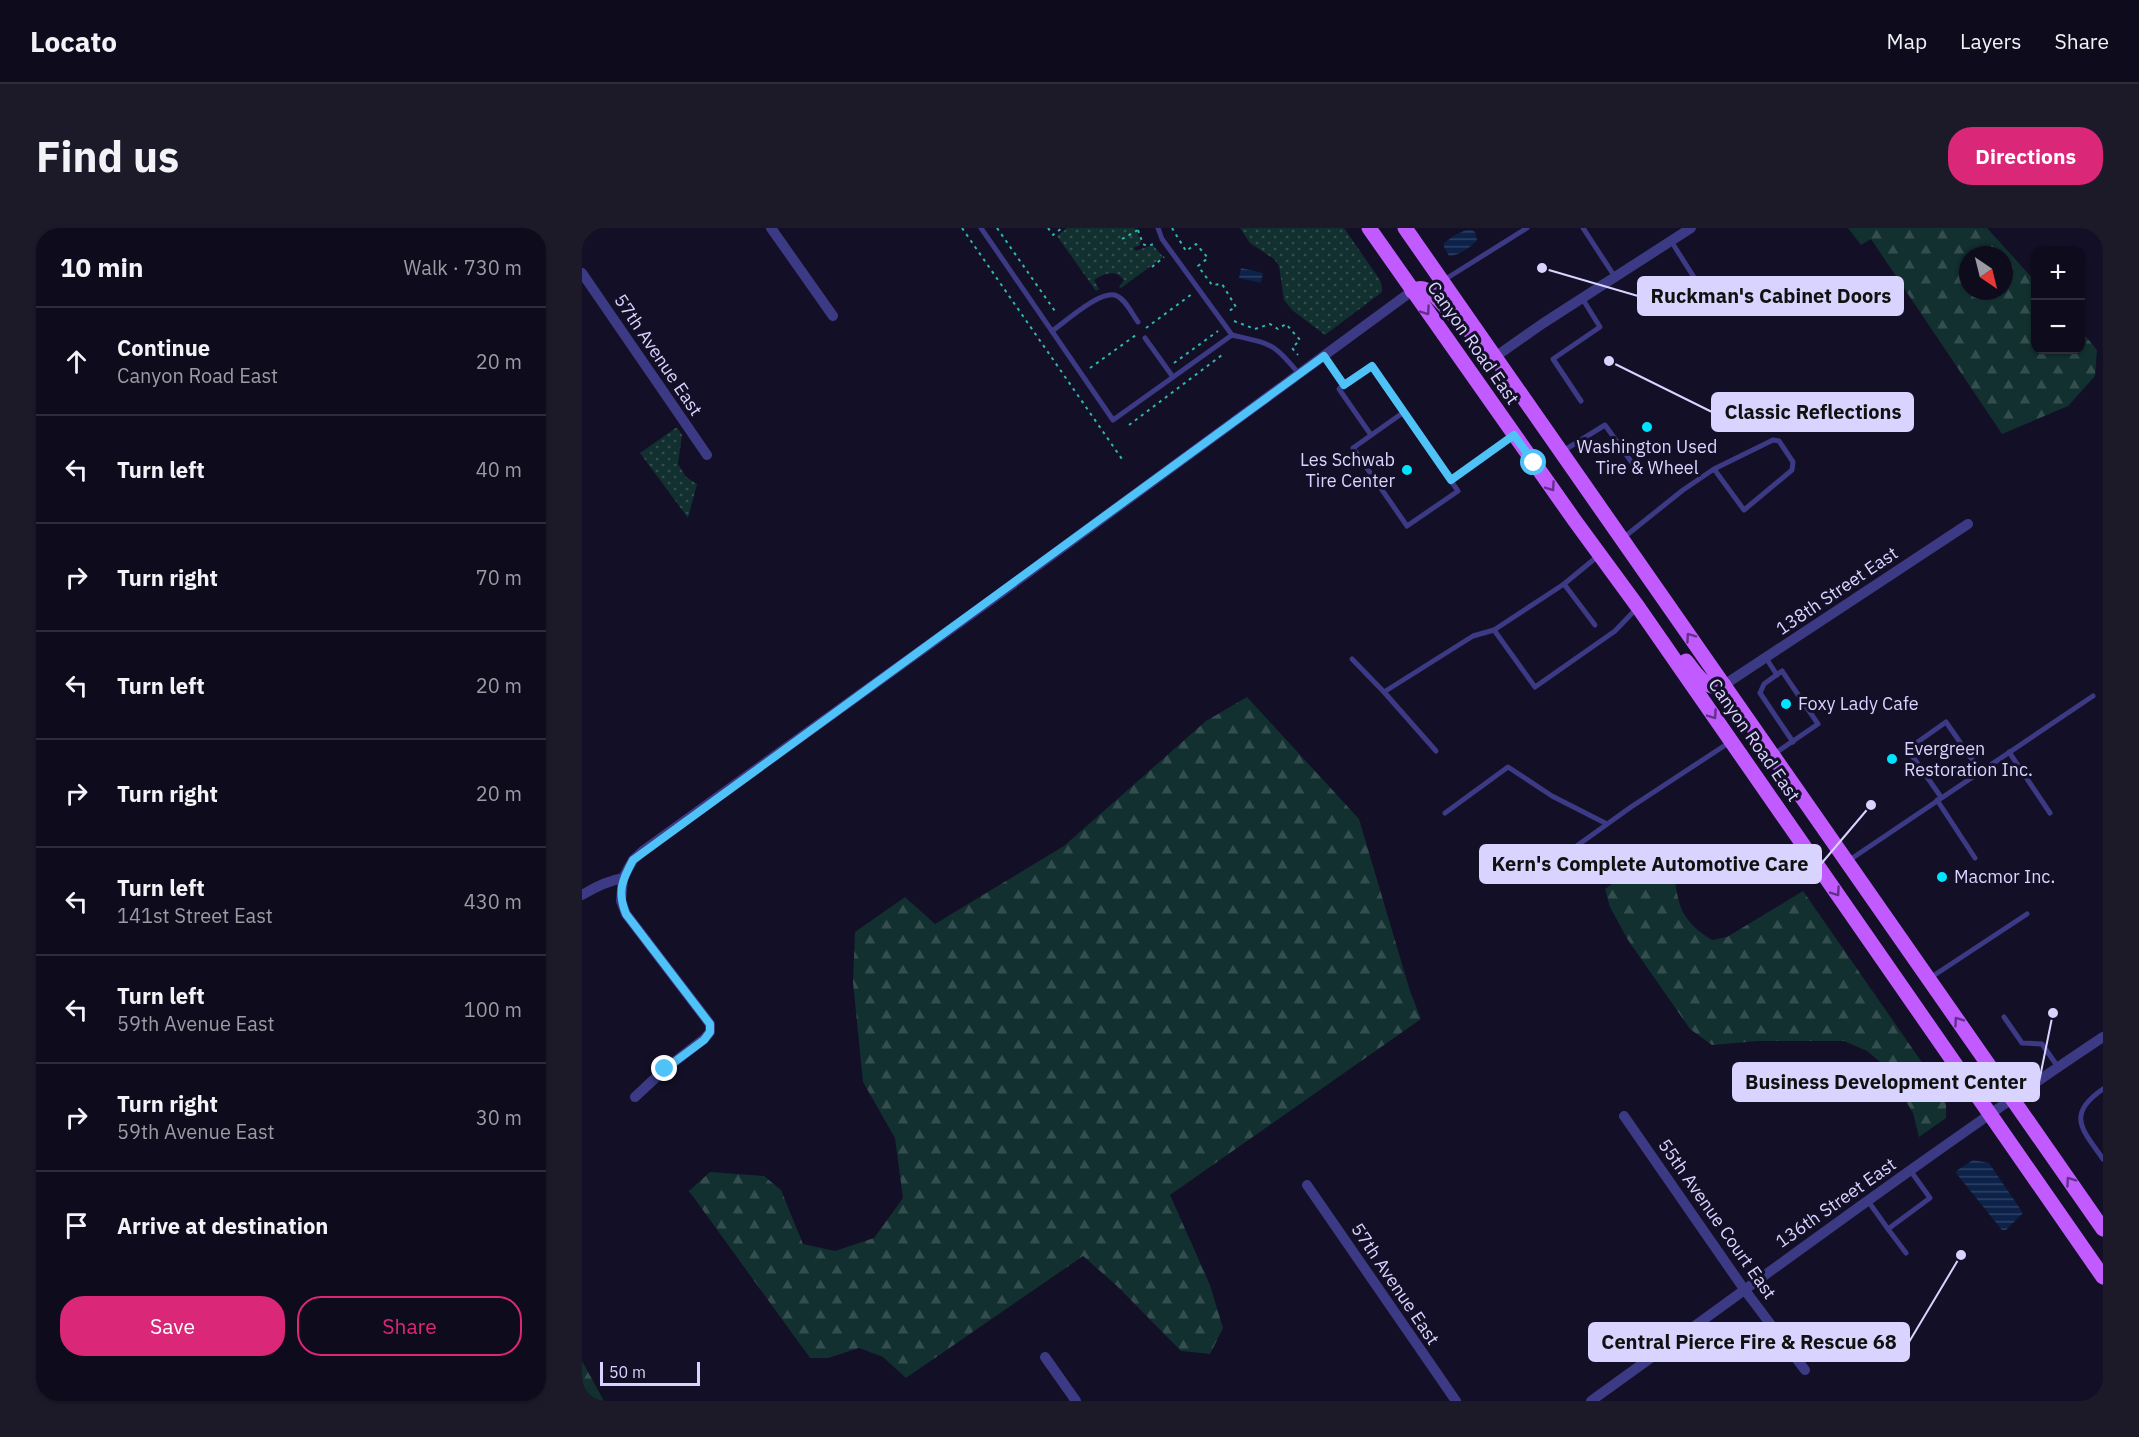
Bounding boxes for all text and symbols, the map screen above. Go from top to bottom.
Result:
text: Locato [30,23,117,60]
text: Map [1887,27,1927,55]
text: Layers [1960,27,2022,55]
text: Share [2055,27,2109,55]
button: Directions [1948,127,2103,185]
text: Find us [36,129,179,184]
north arrow [1959,246,2013,300]
map controls [2031,246,2085,354]
button: + [2031,246,2085,300]
text: 10 min [60,250,144,284]
text: Walk · 730 m [404,254,522,281]
street label: Canyon Road East [1422,277,1524,409]
callout: Ruckman's Cabinet Doors [1638,277,1903,315]
text: Ruckman's Cabinet Doors [1651,282,1891,309]
street label: 57th Avenue East [609,290,708,420]
button: − [2031,300,2085,354]
one-way arrow [1419,304,1430,315]
text: Continue [117,333,210,362]
icon: ahead [60,345,93,378]
text: 20 m [476,348,522,375]
text: Canyon Road East [117,362,278,389]
callout: Classic Reflections [1712,393,1913,431]
text: Classic Reflections [1724,398,1902,425]
marker: Washington Used Tire & Wheel [1640,420,1654,434]
place label: Washington Used Tire & Wheel [1577,435,1717,479]
place label: Les Schwab Tire Center [1300,448,1395,492]
route start [1520,449,1546,475]
icon: left [60,453,93,486]
text: Turn left [117,455,205,484]
text: 40 m [476,456,522,483]
marker: Les Schwab Tire Center [1400,463,1414,477]
one-way arrow [1544,481,1555,492]
street label: 138th Street East [1771,541,1902,640]
icon: right [60,561,93,594]
text: Turn right [117,563,218,592]
text: 70 m [476,564,522,591]
one-way arrow [1686,633,1697,644]
icon: left [60,669,93,702]
text: Turn left [117,671,205,700]
text: 20 m [476,672,522,699]
street label: Canyon Road East [1703,674,1805,806]
place label: Foxy Lady Cafe [1798,692,1919,715]
marker: Foxy Lady Cafe [1779,697,1793,711]
one-way arrow [1706,708,1717,719]
place label: Evergreen Restoration Inc. [1904,737,2033,781]
marker: Evergreen Restoration Inc. [1885,752,1899,766]
icon: right [60,777,93,810]
text: Turn right [117,779,218,808]
text: 20 m [476,780,522,807]
callout: Kern's Complete Automotive Care [1480,845,1821,883]
text: Kern's Complete Automotive Care [1492,850,1808,877]
place label: Macmor Inc. [1954,865,2055,888]
marker: Macmor Inc. [1935,870,1949,884]
text: Turn left [117,873,205,902]
icon: left [60,885,93,918]
one-way arrow [1829,885,1840,896]
text: 430 m [464,888,522,915]
text: 141st Street East [117,902,273,929]
text: Turn left [117,981,205,1010]
icon: left [60,993,93,1026]
text: 100 m [464,996,522,1023]
text: 59th Avenue East [117,1010,275,1037]
one-way arrow [1954,1016,1965,1027]
route end [651,1055,677,1081]
callout: Business Development Center [1733,1063,2039,1101]
text: Business Development Center [1745,1068,2027,1095]
text: Turn right [117,1089,218,1118]
icon: right [60,1101,93,1134]
text: 30 m [476,1104,522,1131]
text: 59th Avenue East [117,1118,275,1145]
street label: 55th Avenue Court East [1653,1134,1781,1303]
street label: 136th Street East [1771,1152,1900,1253]
one-way arrow [2066,1176,2077,1187]
icon: arrive [60,1209,93,1242]
text: Arrive at destination [117,1211,328,1240]
street label: 57th Avenue East [1346,1219,1445,1349]
button: Save [60,1296,285,1356]
button: Share [297,1296,522,1356]
callout: Central Pierce Fire & Rescue 68 [1589,1323,1909,1361]
text: Central Pierce Fire & Rescue 68 [1601,1328,1897,1355]
scale bar [600,1359,700,1386]
text: 50 m [609,1362,646,1382]

